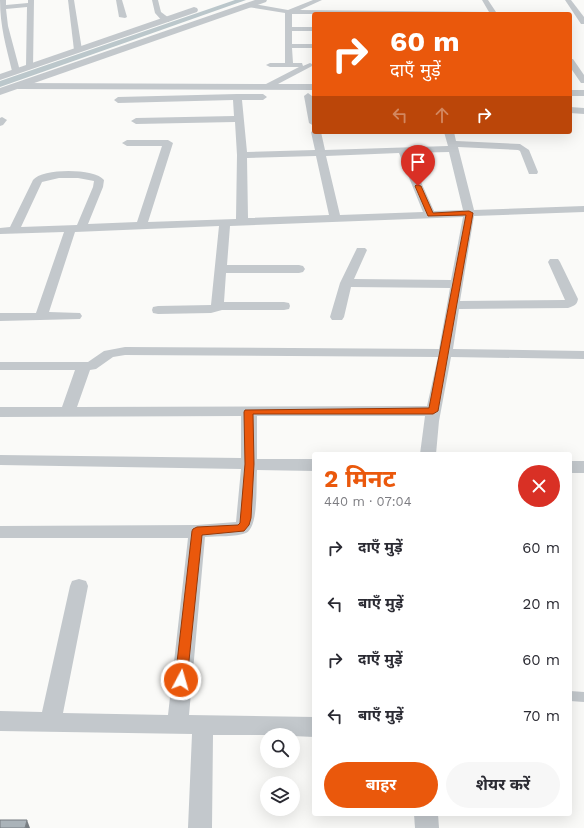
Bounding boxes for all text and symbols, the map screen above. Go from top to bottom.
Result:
text: 60 m [390,25,460,58]
icon: right [324,28,376,80]
text: दाएँ मुड़ें [390,59,441,80]
icon: left [389,104,411,126]
icon: ahead [431,104,453,126]
icon: right [473,104,495,126]
pin [401,145,435,186]
icon: arrive [407,151,429,173]
text: 2 मिनट [324,465,396,493]
button: close [518,465,560,507]
text: 440 m · 07:04 [324,494,412,509]
icon: right [324,537,346,559]
text: दाएँ मुड़ें [358,538,403,556]
text: 60 m [522,539,560,557]
icon: left [324,593,346,615]
text: बाएँ मुड़ें [358,594,403,612]
text: 20 m [523,595,560,613]
icon: right [324,649,346,671]
text: दाएँ मुड़ें [358,650,403,668]
text: 60 m [522,651,560,669]
position arrow [160,659,202,701]
icon: left [324,705,346,727]
text: बाएँ मुड़ें [358,706,403,724]
text: 70 m [523,707,560,725]
map controls [260,728,300,816]
button: search [260,728,300,768]
button: बाहर [324,762,438,808]
button: शेयर करें [446,762,560,808]
button: layers [260,776,300,816]

